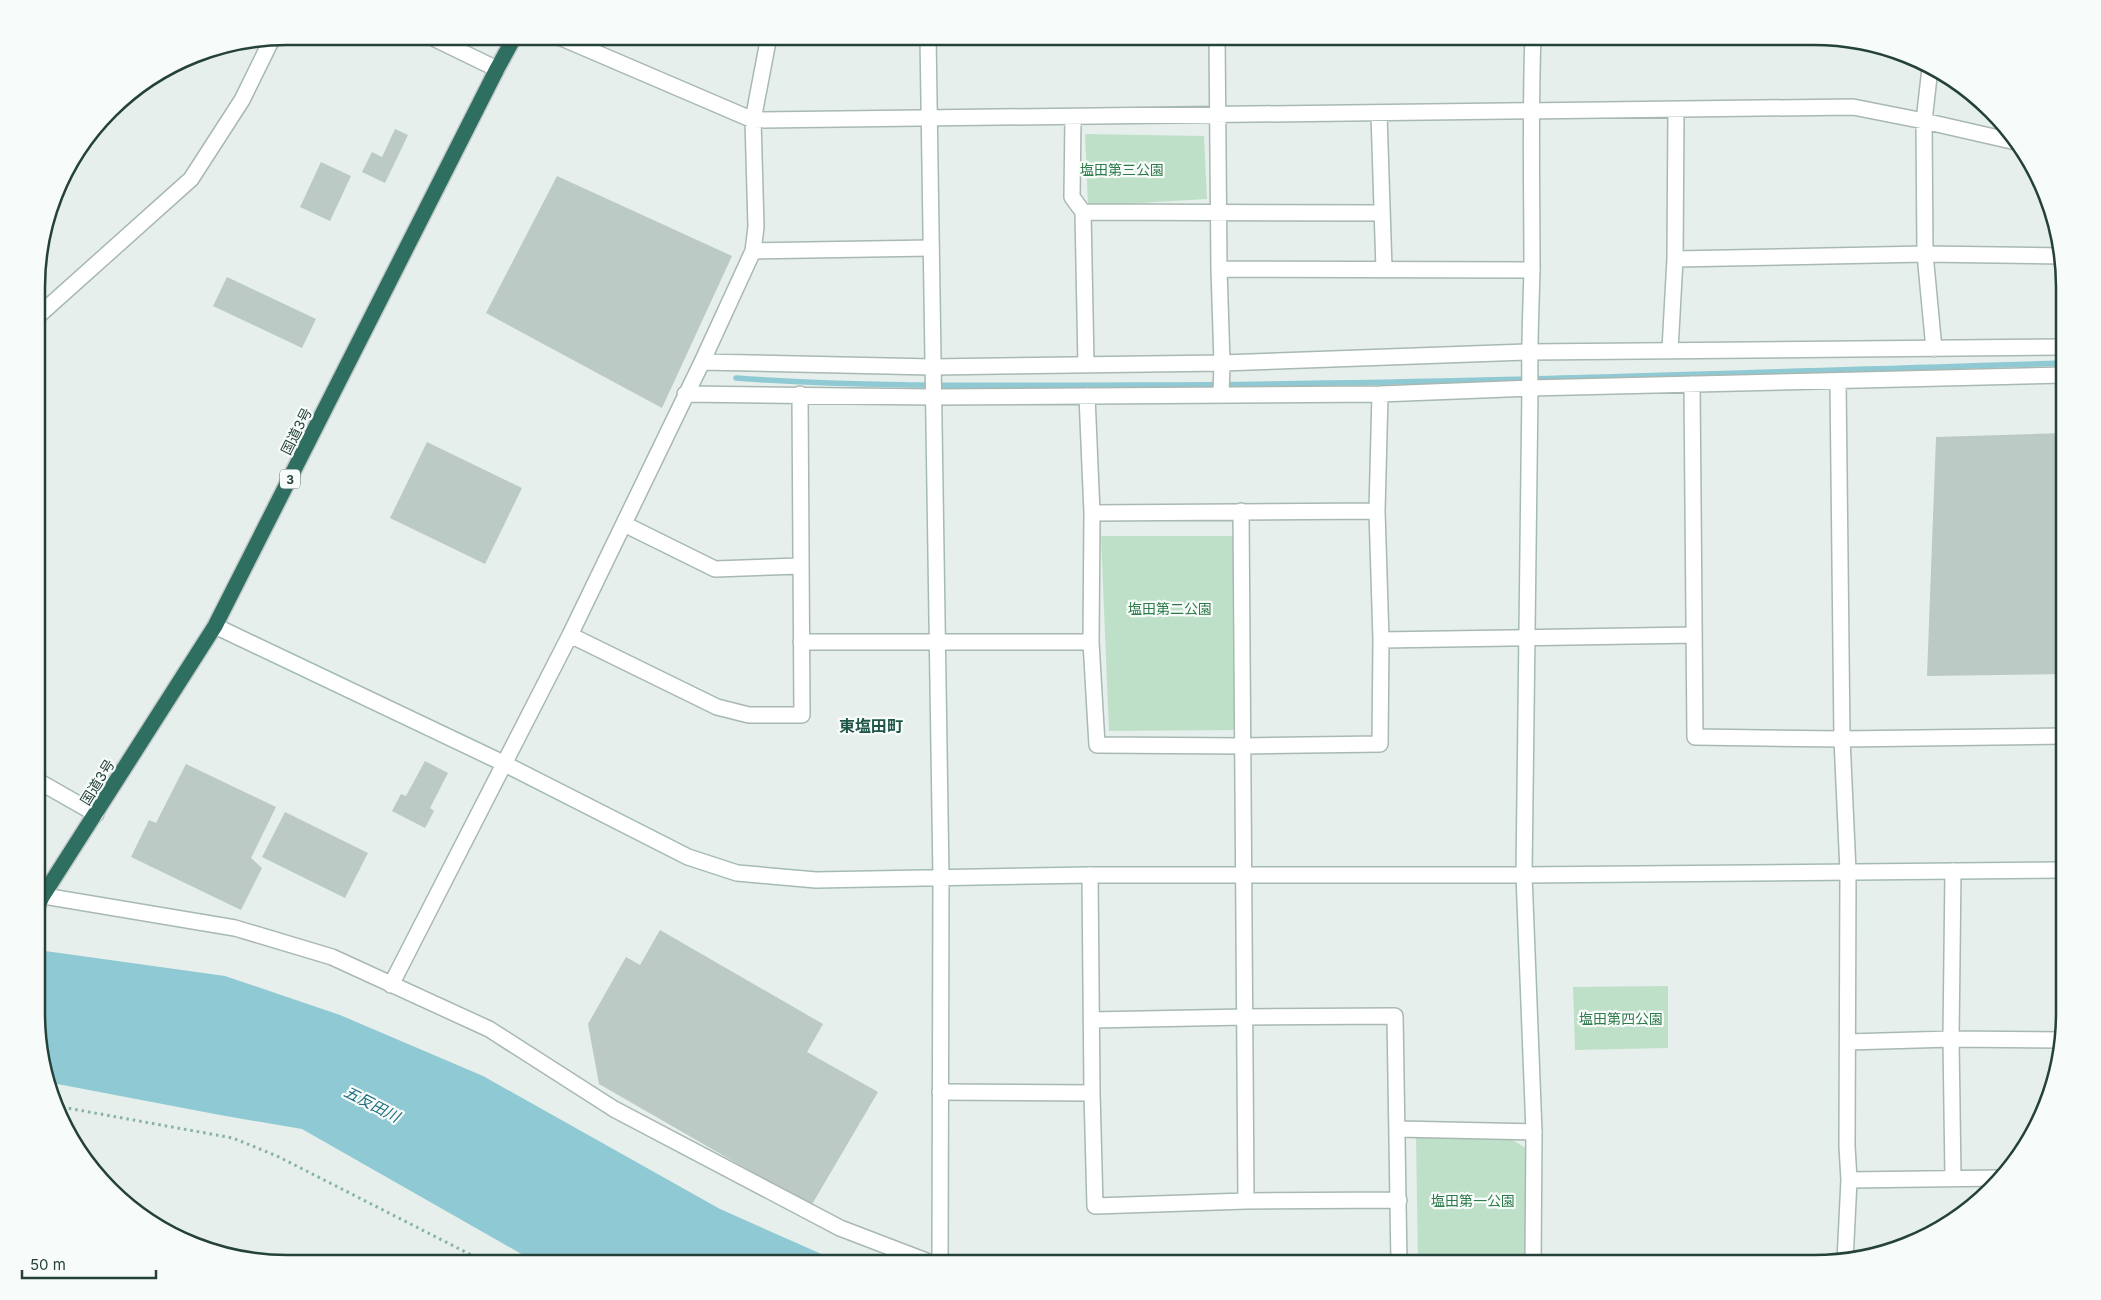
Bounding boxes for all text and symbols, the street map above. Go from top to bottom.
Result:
park label: 塩田第三公園 [1080,161,1164,178]
street label: 国道3号 [277,405,315,457]
road number: 3 [280,469,300,488]
park label: 塩田第二公園 [1128,600,1212,617]
district label: 東塩田町 [839,716,903,736]
street label: 国道3号 [76,756,118,808]
park label: 塩田第四公園 [1579,1010,1663,1027]
water label: 五反田川 [341,1082,405,1127]
park label: 塩田第一公園 [1431,1192,1515,1209]
scale bar [22,1248,156,1280]
text: 50 m [30,1255,66,1274]

